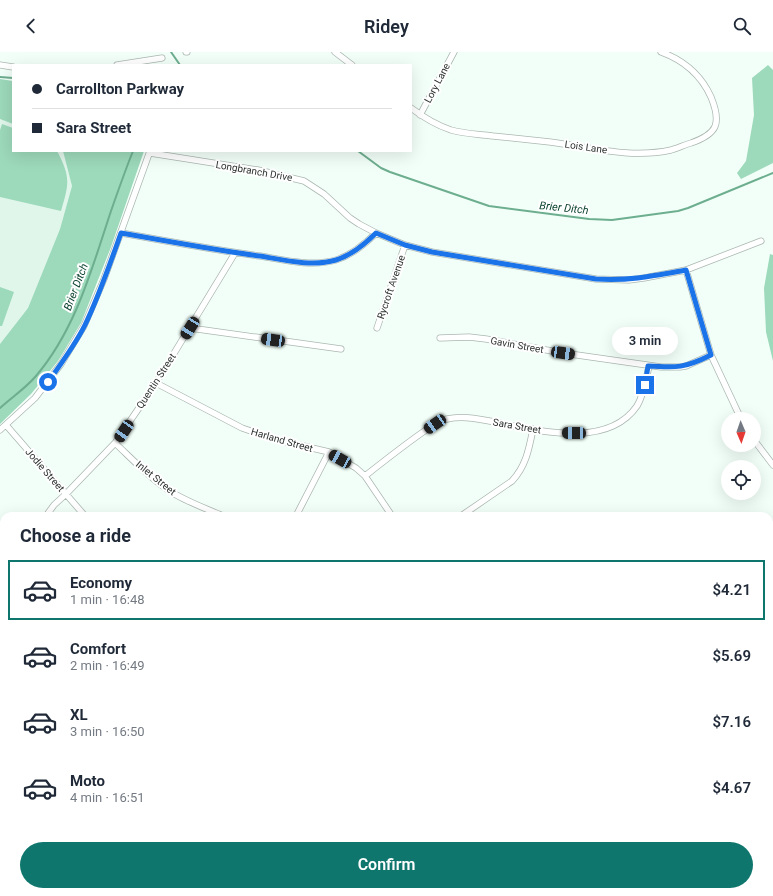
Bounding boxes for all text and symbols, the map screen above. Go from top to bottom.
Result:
icon: back [20,15,42,37]
icon: search [731,15,753,37]
text: Ridey [364,16,409,37]
street label: Lory Lane [422,61,452,105]
text: Carrollton Parkway [56,80,184,98]
text: Sara Street [56,119,131,137]
street label: Lois Lane [564,139,608,155]
street label: Longbranch Drive [215,159,293,183]
water label: Brier Ditch [539,199,589,217]
street label: Rycroft Avenue [375,254,407,320]
water label: Brier Ditch [61,262,91,312]
car [179,315,201,341]
callout: 3 min [612,327,678,355]
car [260,332,286,348]
text: 3 min [629,333,661,348]
street label: Gavin Street [490,335,544,355]
car [550,345,576,361]
street label: Quentin Street [134,351,178,411]
route start [39,373,57,391]
route end [636,376,654,394]
car [422,412,448,436]
north arrow [721,412,761,452]
map controls [721,412,761,500]
street label: Sara Street [492,416,542,436]
car [112,418,136,444]
street label: Harland Street [250,426,314,454]
car [562,427,586,439]
street label: Jodie Street [23,446,67,494]
car [327,448,353,470]
street label: Inlet Street [134,459,178,497]
button: locate [721,460,761,500]
text: Choose a ride [20,525,131,546]
icon: car [22,572,58,608]
text: Economy [70,574,132,592]
text: $4.21 [712,581,751,599]
text: 1 min · 16:48 [70,592,145,607]
icon: car [22,638,58,674]
text: Comfort [70,640,126,658]
text: $5.69 [712,647,751,665]
text: 2 min · 16:49 [70,658,145,673]
icon: car [22,704,58,740]
text: XL [70,706,88,724]
text: $7.16 [712,713,751,731]
text: 3 min · 16:50 [70,724,145,739]
icon: car [22,770,58,806]
text: Moto [70,772,105,790]
text: $4.67 [712,779,751,797]
text: 4 min · 16:51 [70,790,145,805]
button: Confirm [20,842,753,888]

